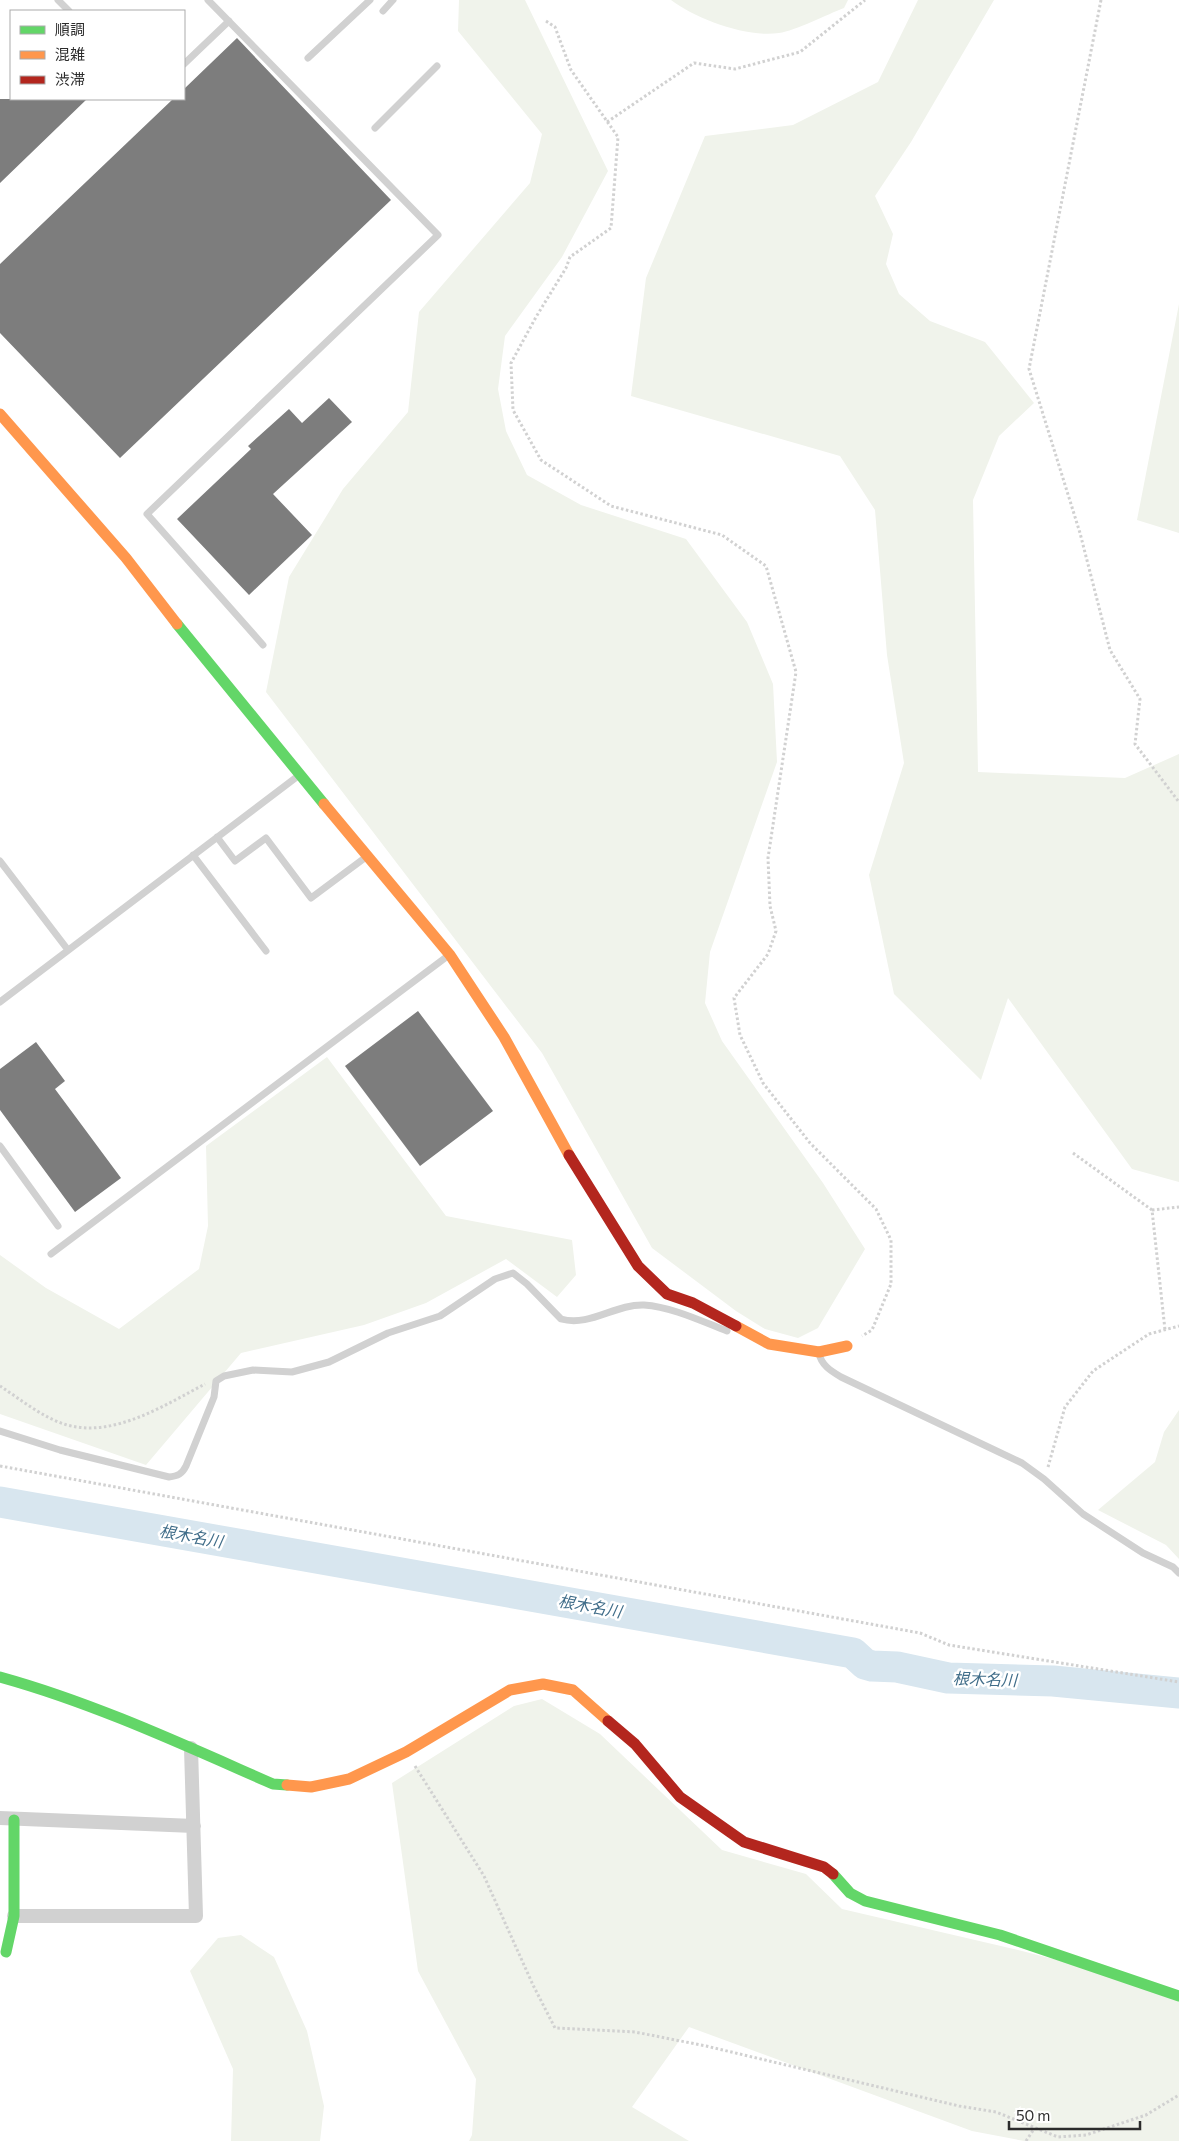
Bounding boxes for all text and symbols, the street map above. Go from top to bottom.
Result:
legend [10,10,185,100]
text: 順調 [55,20,85,38]
text: 混雑 [55,45,85,63]
text: 渋滞 [55,70,85,88]
water label: 根木名川 [158,1521,226,1551]
water label: 根木名川 [557,1591,625,1621]
water label: 根木名川 [953,1668,1019,1689]
scale bar [1009,2098,1140,2130]
text: 50 m [1016,2106,1050,2124]

